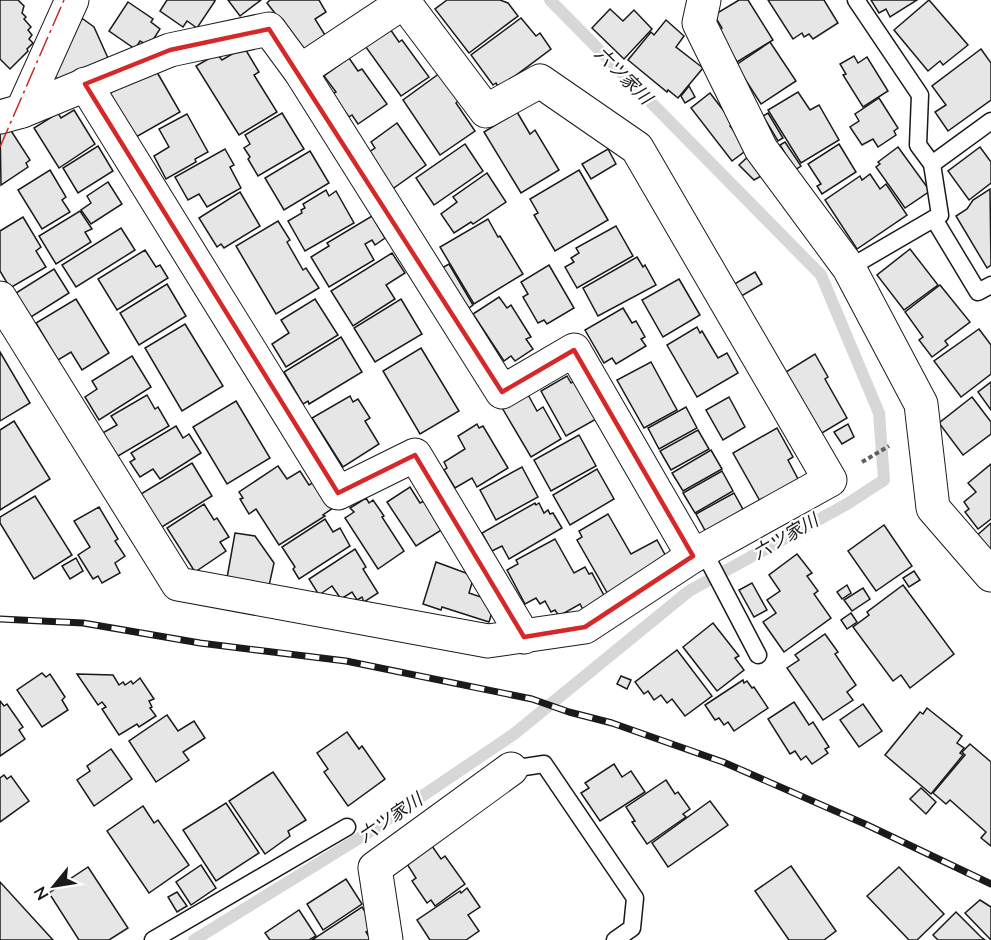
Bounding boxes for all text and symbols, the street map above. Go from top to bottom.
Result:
water label: 六ツ家川 [591,42,659,110]
water label: 六ツ家川 [748,507,823,564]
water label: 六ツ家川 [354,787,428,846]
north arrow [24,856,84,916]
text: N [29,884,52,904]

